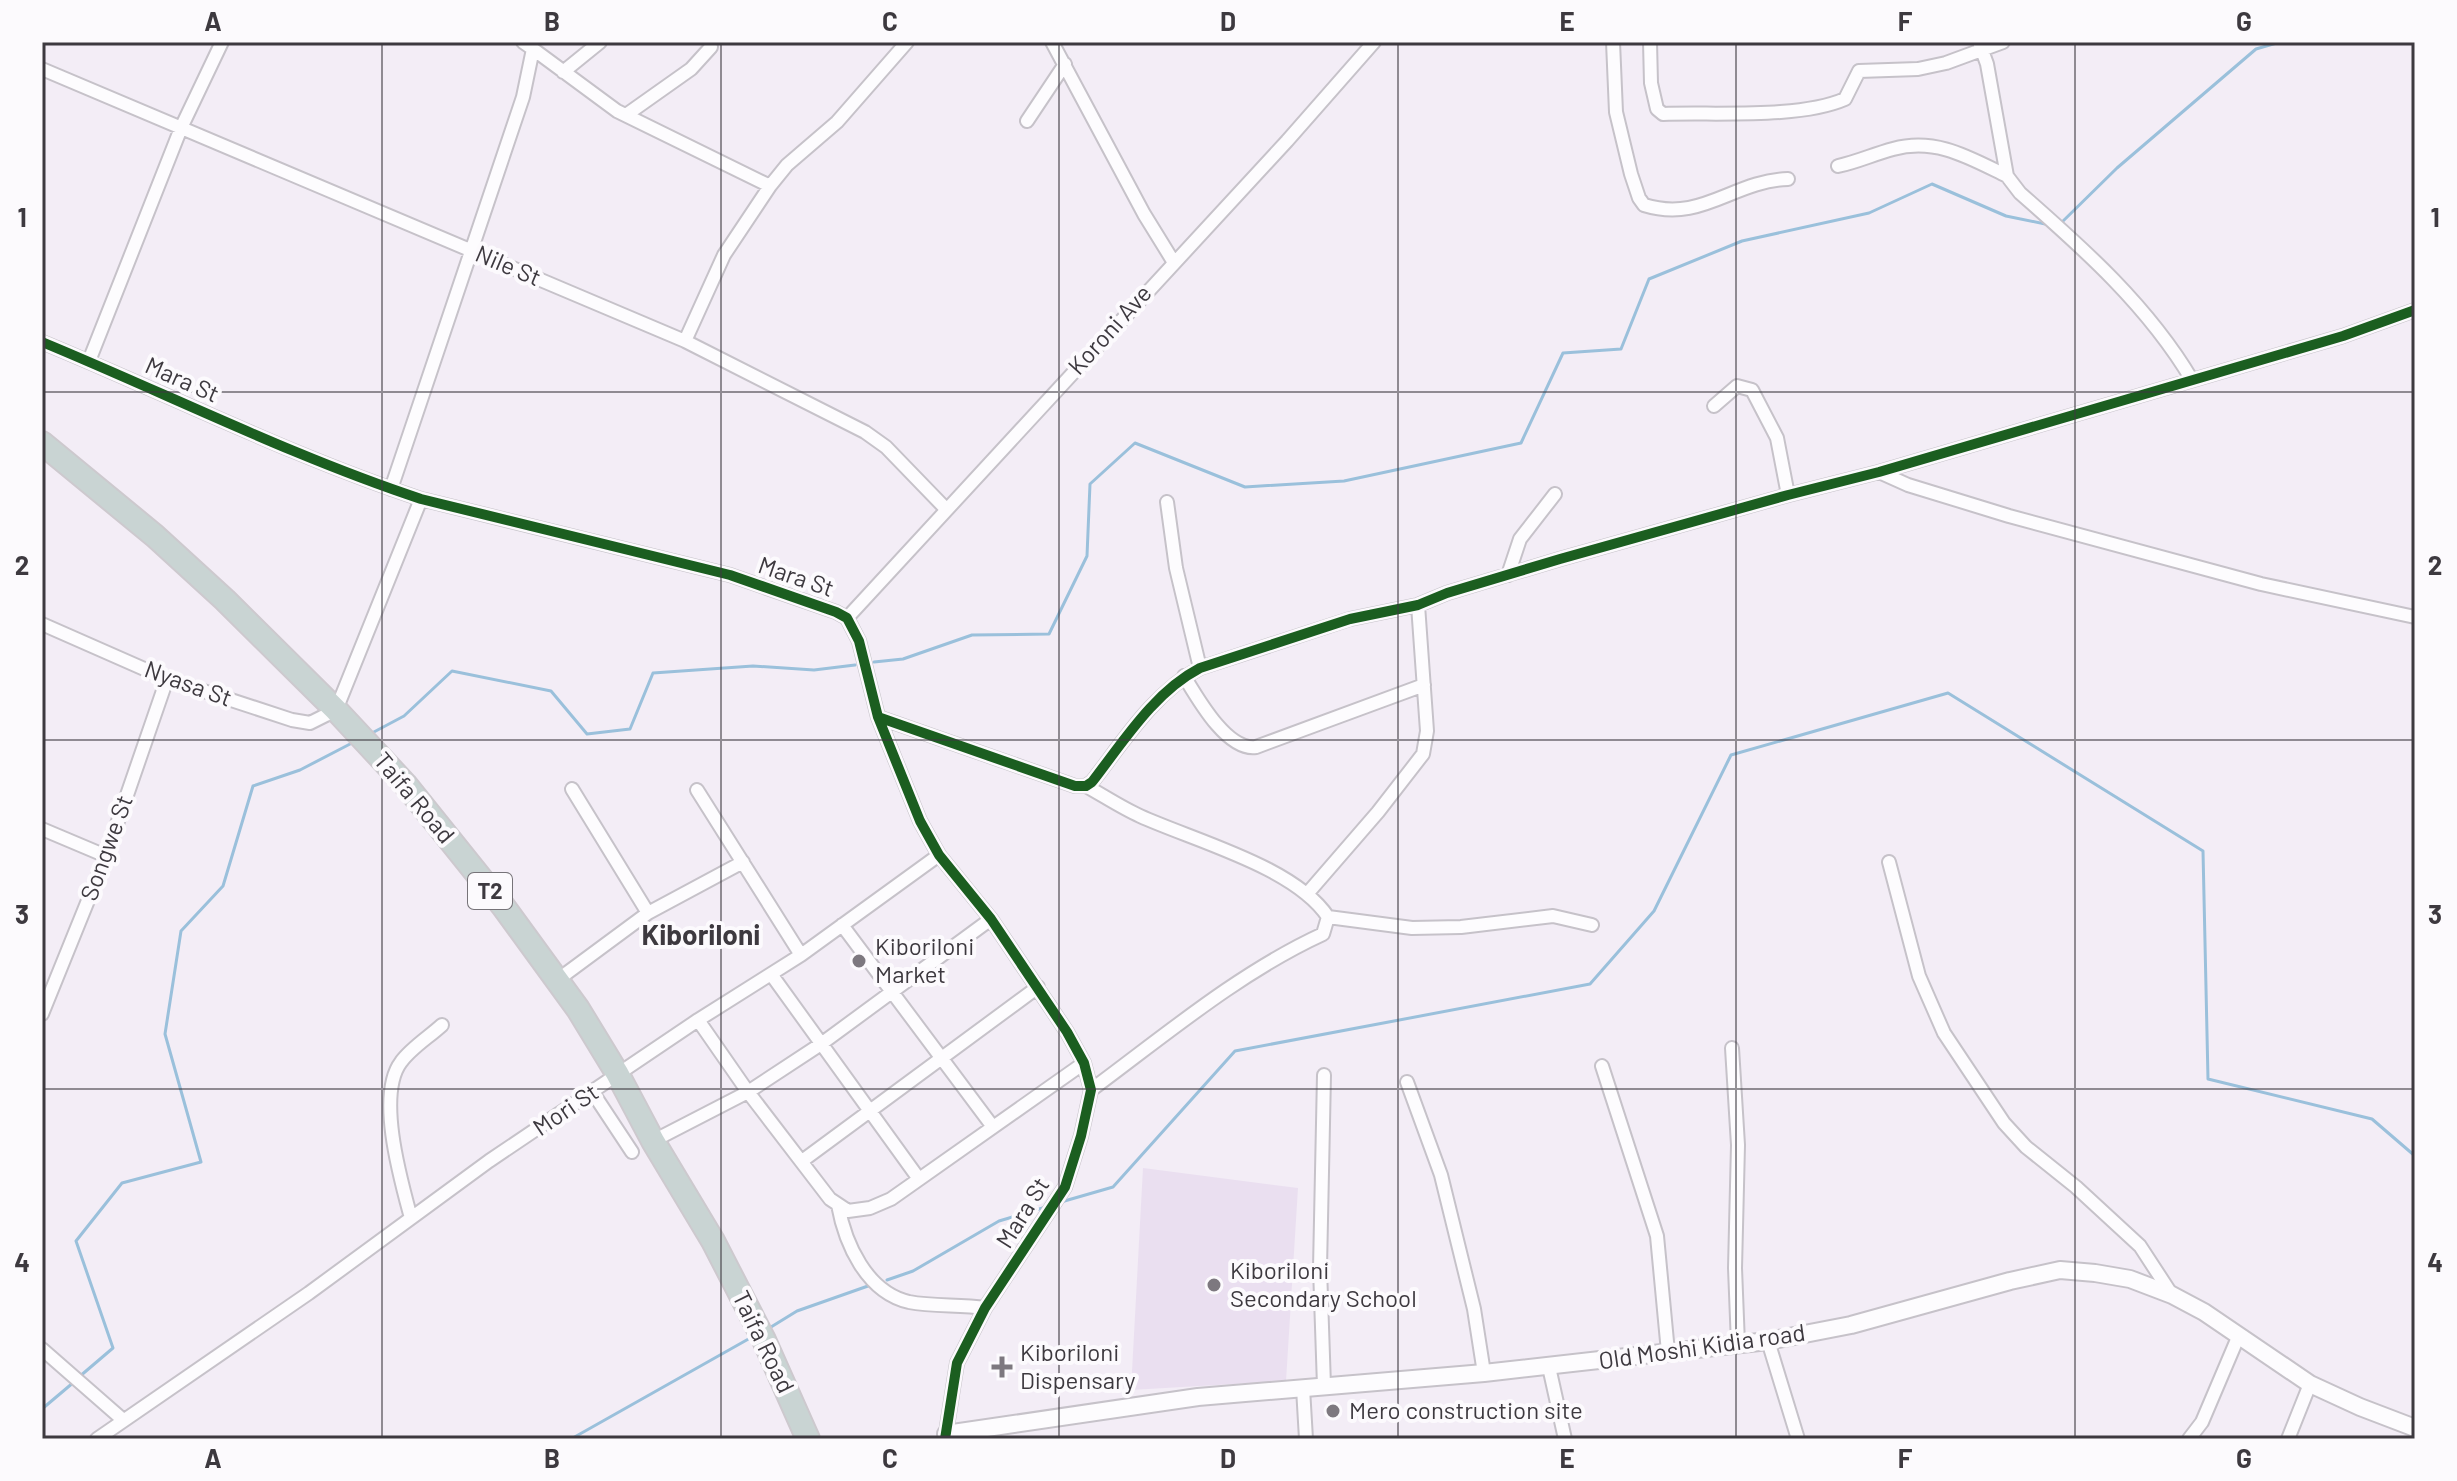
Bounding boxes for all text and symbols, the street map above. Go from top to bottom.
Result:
text: A [204,5,222,36]
text: B [544,5,560,36]
text: C [882,5,898,36]
text: D [1220,5,1236,36]
text: E [1559,5,1575,36]
text: F [1898,5,1913,36]
text: G [2236,5,2252,36]
text: 1 [17,201,27,232]
text: 1 [2430,201,2440,232]
street label: Nile St [472,238,546,291]
street label: Koroni Ave [1061,278,1157,380]
street label: Mara St [141,350,224,408]
text: 2 [15,549,29,580]
street label: Mara St [755,549,838,602]
text: 2 [2428,549,2442,580]
street label: Nyasa St [141,653,236,712]
street label: Taifa Road [369,746,462,848]
street label: Songwe St [73,791,138,904]
road number: T2 [468,873,512,909]
text: 3 [15,898,29,929]
text: 3 [2428,898,2442,929]
district label: Kiboriloni [642,917,760,951]
place label: Kiboriloni Market [875,931,974,988]
marker: Kiboriloni Market [850,952,868,970]
street label: Mori St [527,1076,603,1141]
street label: Mara St [989,1171,1055,1253]
text: 4 [14,1246,30,1277]
text: 4 [2427,1246,2443,1277]
place label: Kiboriloni Secondary School [1230,1255,1417,1312]
marker: Kiboriloni Secondary School [1205,1276,1223,1294]
street label: Taifa Road [727,1286,801,1397]
street label: Old Moshi Kidia road [1597,1317,1807,1374]
place label: Kiboriloni Dispensary [1020,1337,1136,1394]
marker: Kiboriloni Dispensary [991,1356,1013,1378]
place label: Mero construction site [1349,1395,1583,1424]
marker: Mero construction site [1324,1402,1342,1420]
text: A [204,1442,222,1473]
text: B [544,1442,560,1473]
text: C [882,1442,898,1473]
text: D [1220,1442,1236,1473]
text: E [1559,1442,1575,1473]
text: F [1898,1442,1913,1473]
text: G [2236,1442,2252,1473]

